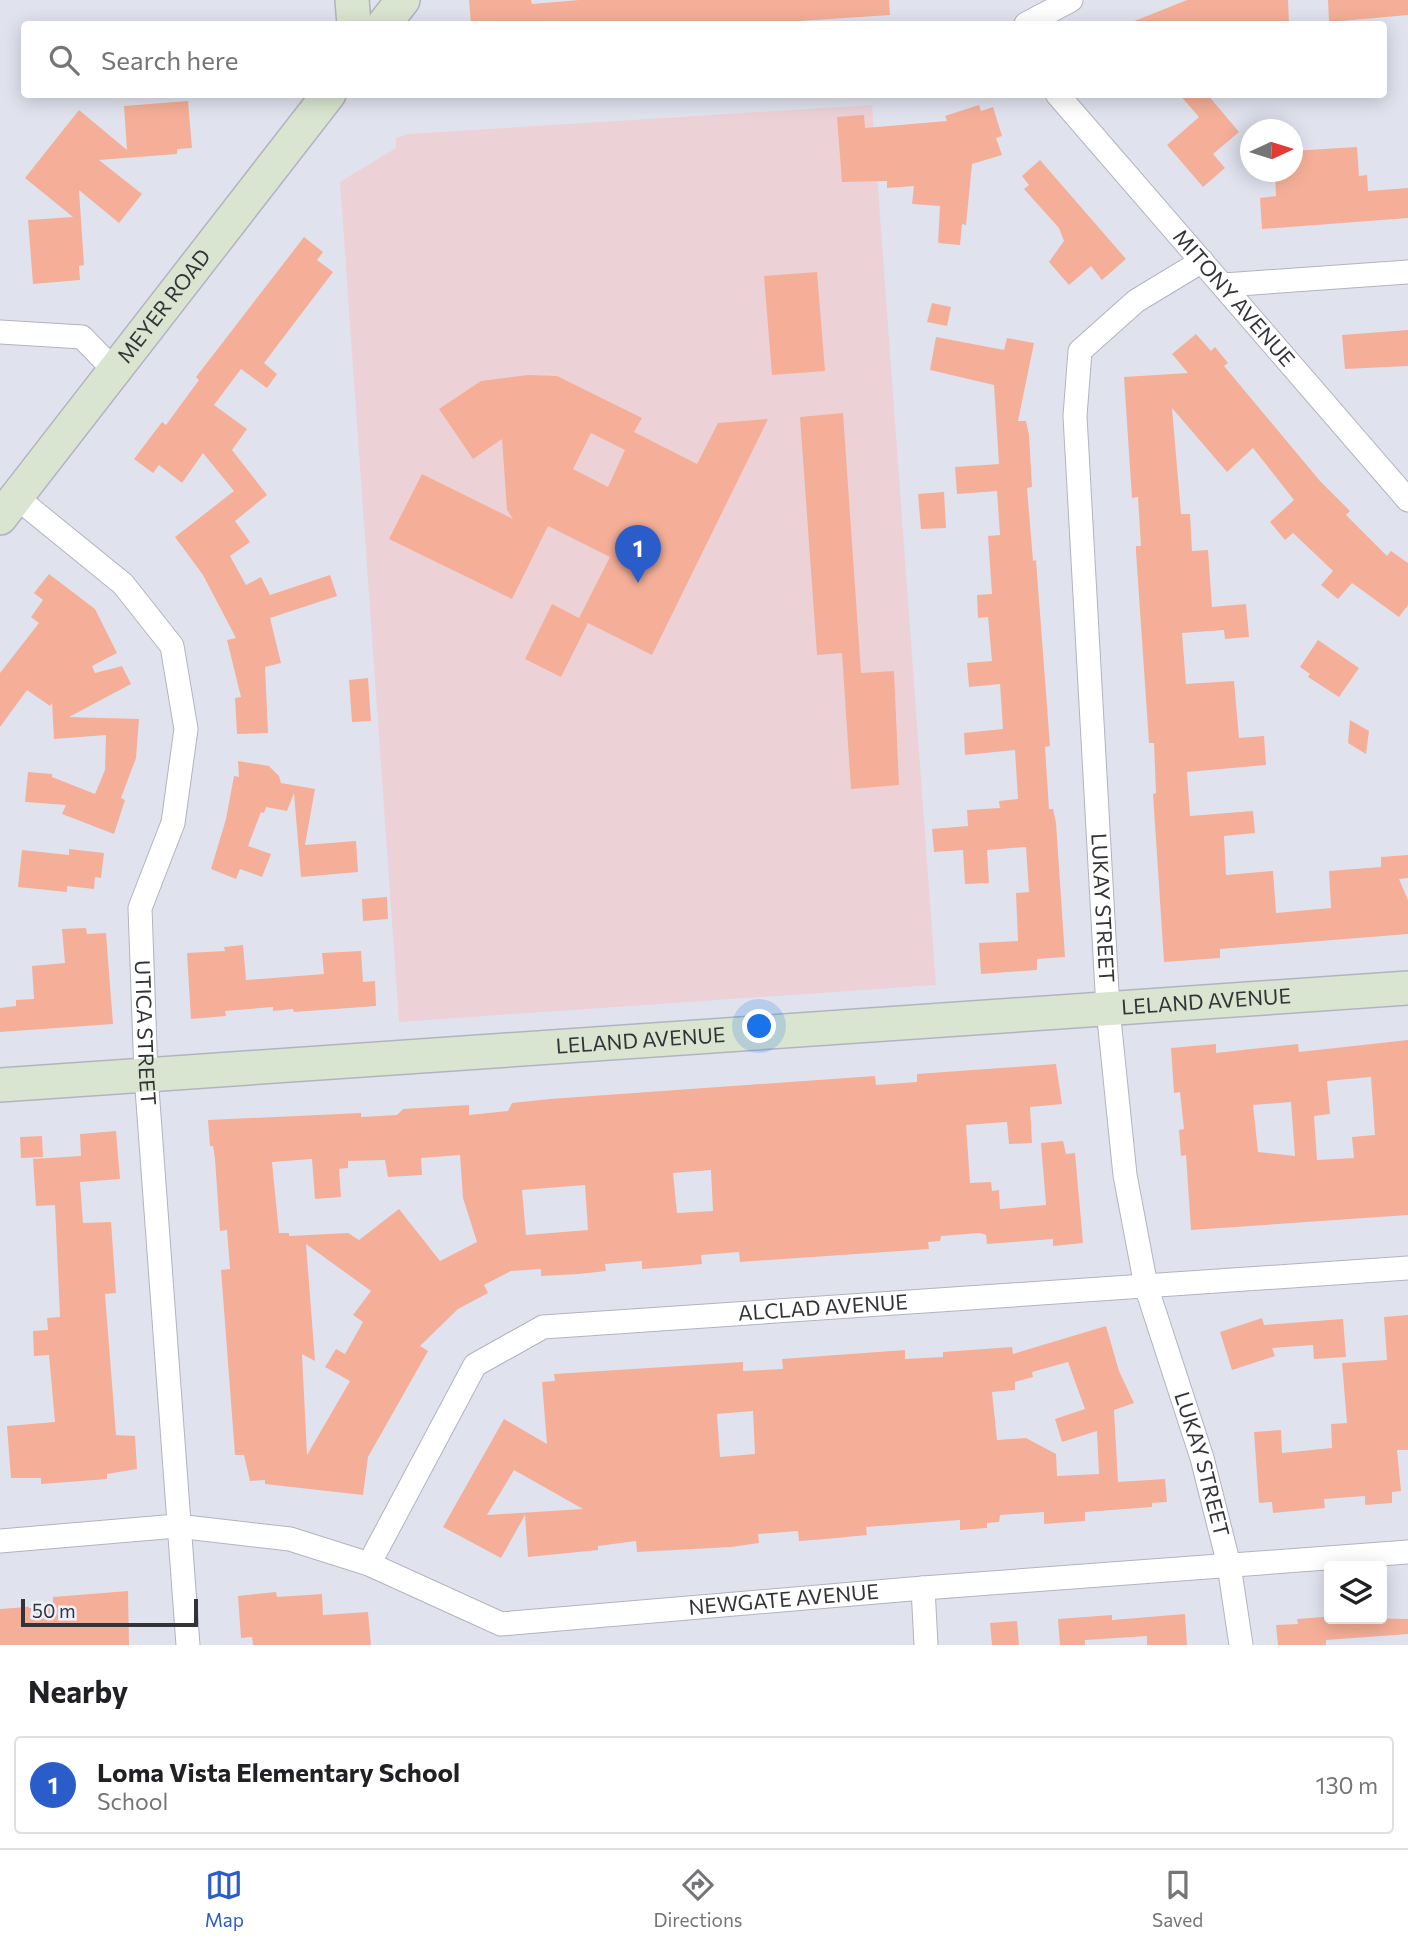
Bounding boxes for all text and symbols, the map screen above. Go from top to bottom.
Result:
search box [21,21,1387,98]
icon: search [45,41,83,79]
text: Search here [101,44,239,75]
north arrow [1240,119,1303,182]
street label: MITONY AVENUE [1169,224,1301,371]
street label: MEYER ROAD [111,244,215,367]
pin: 1 [615,525,661,583]
street label: LUKAY STREET [1087,832,1121,983]
street label: UTICA STREET [131,959,162,1106]
street label: LELAND AVENUE [1120,982,1292,1019]
your location [742,1009,776,1043]
street label: LELAND AVENUE [555,1021,726,1058]
street label: ALCLAD AVENUE [737,1288,909,1325]
street label: LUKAY STREET [1170,1388,1235,1539]
map controls [1324,1561,1387,1624]
button: layers [1324,1561,1387,1624]
street label: NEWGATE AVENUE [687,1578,880,1619]
scale bar [21,1596,198,1628]
text: 50 m [32,1599,76,1622]
text: Nearby [28,1672,128,1709]
text: Loma Vista Elementary School [97,1756,460,1787]
text: 1 [48,1771,58,1799]
text: 130 m [1316,1771,1378,1799]
text: School [97,1787,168,1815]
tab: Map [205,1866,244,1931]
tab: Directions [653,1866,743,1931]
tab: Saved [1152,1866,1203,1931]

